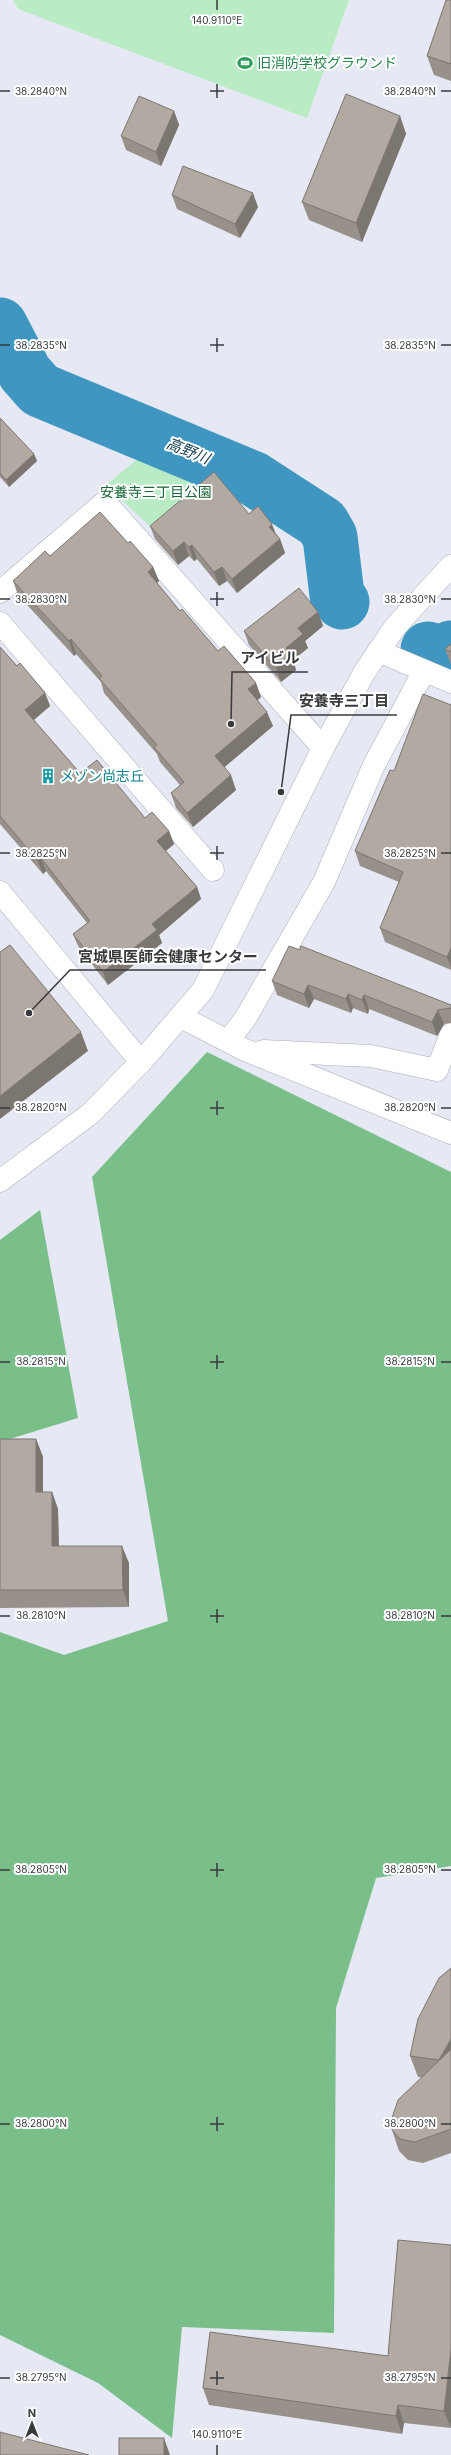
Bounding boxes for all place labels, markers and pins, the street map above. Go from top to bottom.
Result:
sports icon: 旧消防学校グラウンド [236,54,254,72]
place label: 旧消防学校グラウンド [257,54,397,71]
callout: アイビル [232,645,308,672]
callout: 安養寺三丁目 [291,688,397,715]
building icon: メゾン尚志丘 [39,767,57,785]
place label: メゾン尚志丘 [60,767,144,784]
callout: 宮城県医師会健康センター [70,943,266,970]

